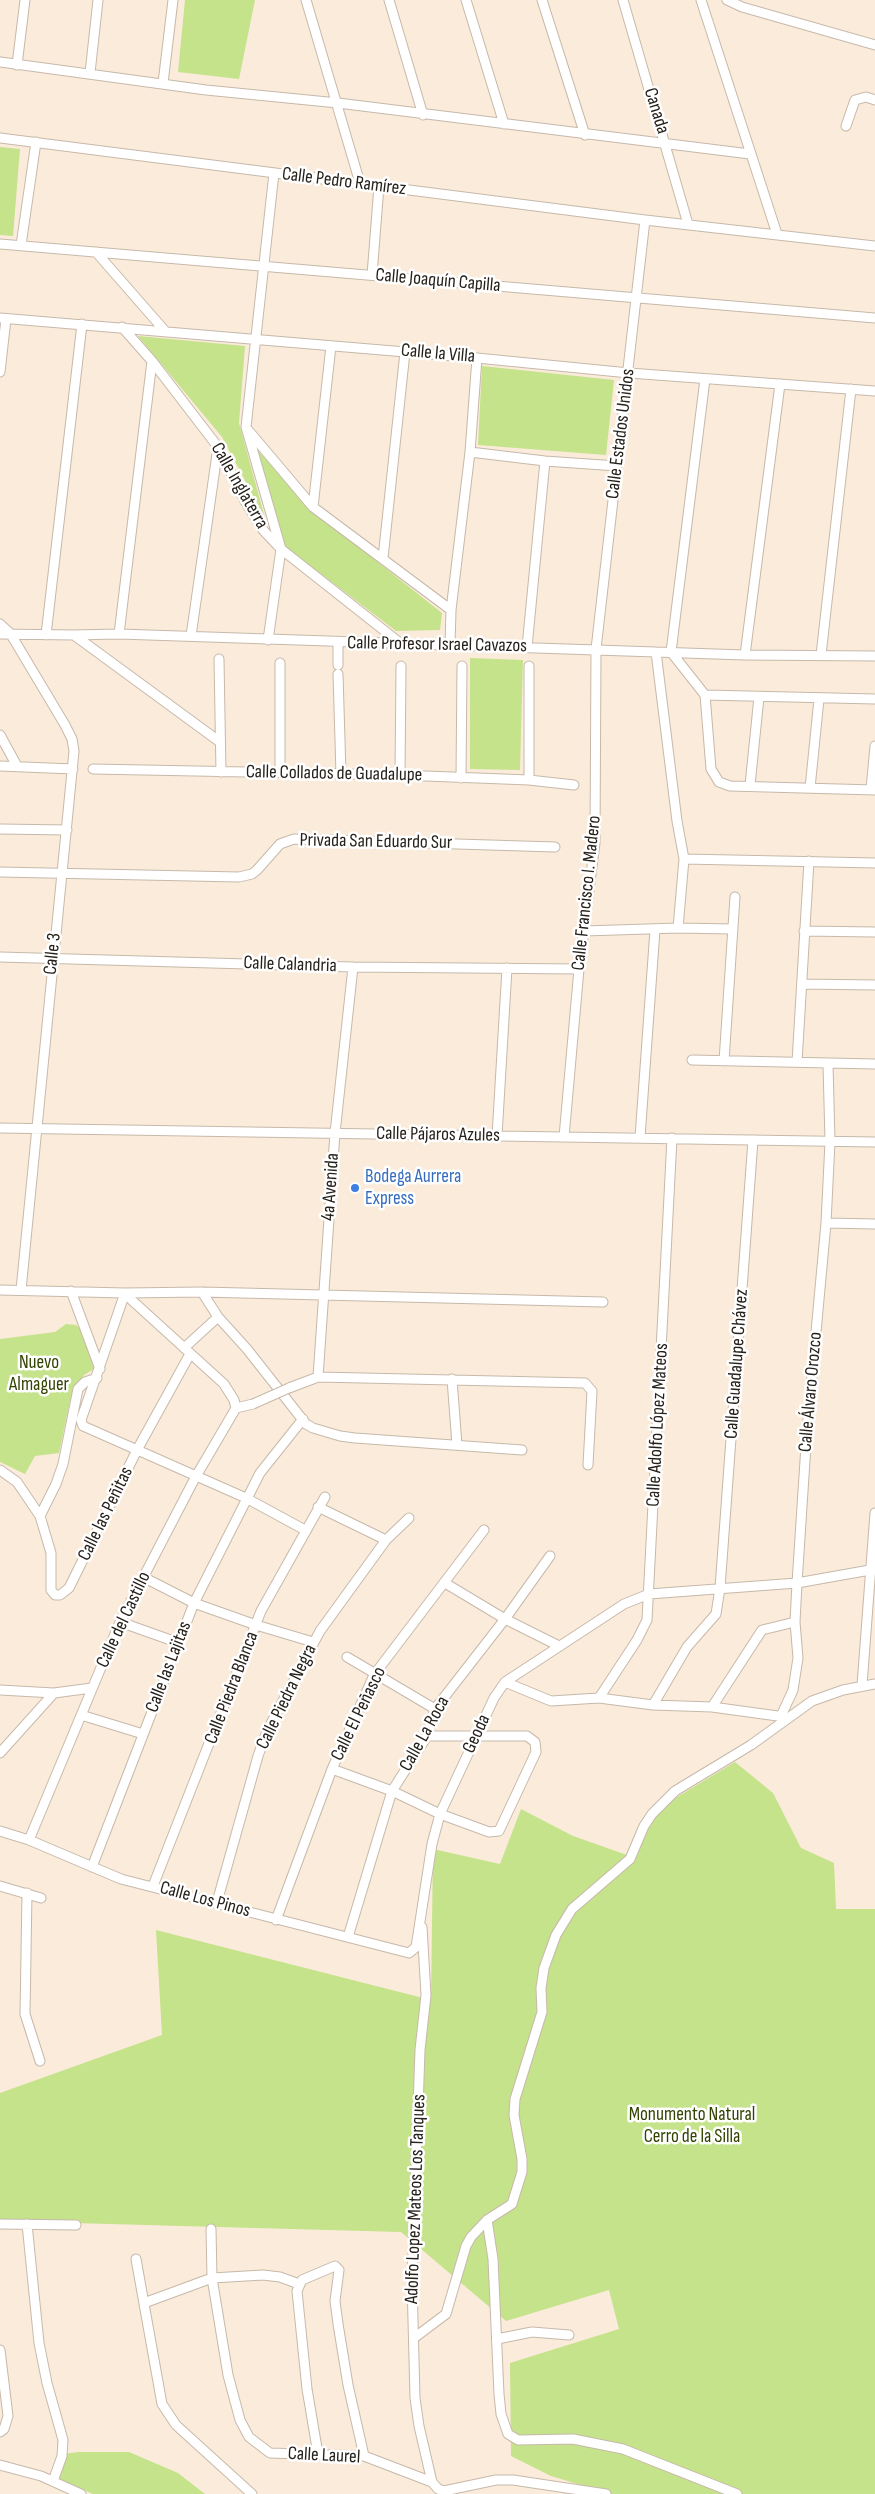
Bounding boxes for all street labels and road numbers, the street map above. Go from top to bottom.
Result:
street label: Canada [638,85,674,137]
street label: Calle Pedro Ramírez [281,163,407,201]
street label: Calle Joaquín Capilla [374,264,502,298]
street label: Calle la Villa [400,339,476,369]
street label: Calle Estados Unidos [602,368,640,500]
street label: Calle Inglaterra [205,439,273,533]
street label: Calle Profesor Israel Cavazos [347,632,527,658]
street label: Calle Collados de Guadalupe [246,761,422,787]
street label: Calle Francisco I. Madero [568,814,606,972]
street label: Privada San Eduardo Sur [299,829,453,855]
street label: Calle 3 [39,932,67,976]
street label: Calle Calandria [243,952,337,978]
street label: Calle Pájaros Azules [376,1123,500,1147]
street label: 4a Avenida [317,1152,345,1222]
street label: Calle Guadalupe Chávez [720,1288,754,1440]
street label: Calle Álvaro Orozco [794,1331,828,1453]
street label: Calle Adolfo López Mateos [642,1343,674,1507]
street label: Calle las Peñitas [73,1463,139,1565]
street label: Calle del Castillo [92,1568,156,1672]
street label: Calle las Lajitas [141,1618,197,1716]
street label: Calle Piedra Blanca [200,1629,264,1747]
street label: Calle Piedra Negra [252,1641,322,1753]
street label: Calle El Peñasco [326,1663,392,1765]
street label: Calle La Roca [395,1692,455,1776]
street label: Geoda [458,1711,496,1757]
street label: Calle Los Pinos [157,1877,253,1923]
street label: Adolfo Lopez Mateos Los Tanques [401,2094,431,2304]
street label: Calle Laurel [287,2443,361,2469]

